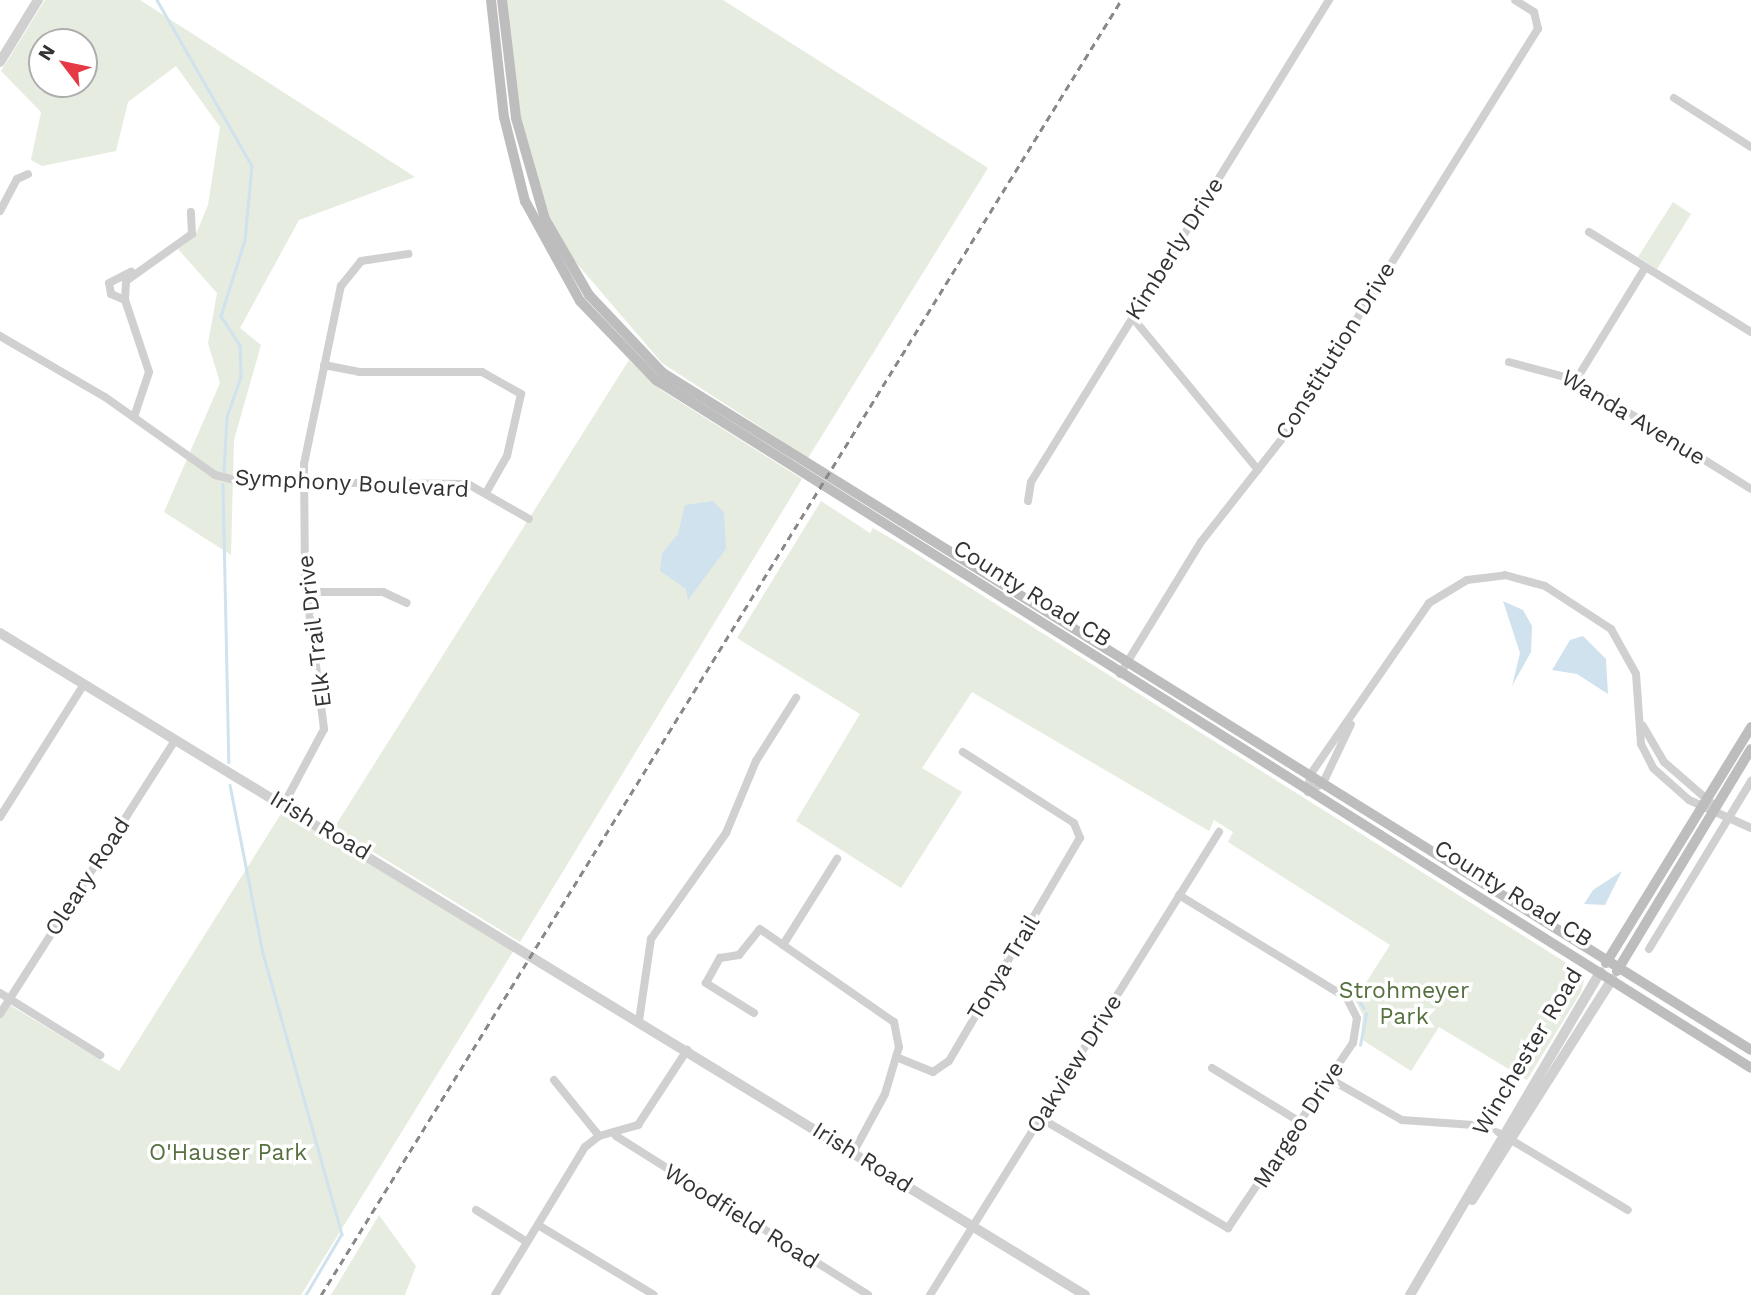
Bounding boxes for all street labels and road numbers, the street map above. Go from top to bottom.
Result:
street label: Kimberly Drive [1120,172,1230,326]
street label: Constitution Drive [1270,257,1402,445]
street label: Wanda Avenue [1555,364,1711,472]
street label: Symphony Boulevard [234,464,470,504]
street label: County Road CB [948,534,1116,654]
street label: Elk Trail Drive [292,552,338,710]
street label: Irish Road [265,785,375,867]
street label: Oleary Road [39,813,137,941]
street label: County Road CB [1429,834,1597,954]
street label: Tonya Trail [962,910,1046,1026]
street label: Winchester Road [1467,963,1589,1141]
street label: Oakview Drive [1021,989,1129,1139]
street label: Margeo Drive [1248,1056,1350,1194]
street label: Irish Road [807,1116,917,1200]
street label: Woodfield Road [659,1158,823,1276]

